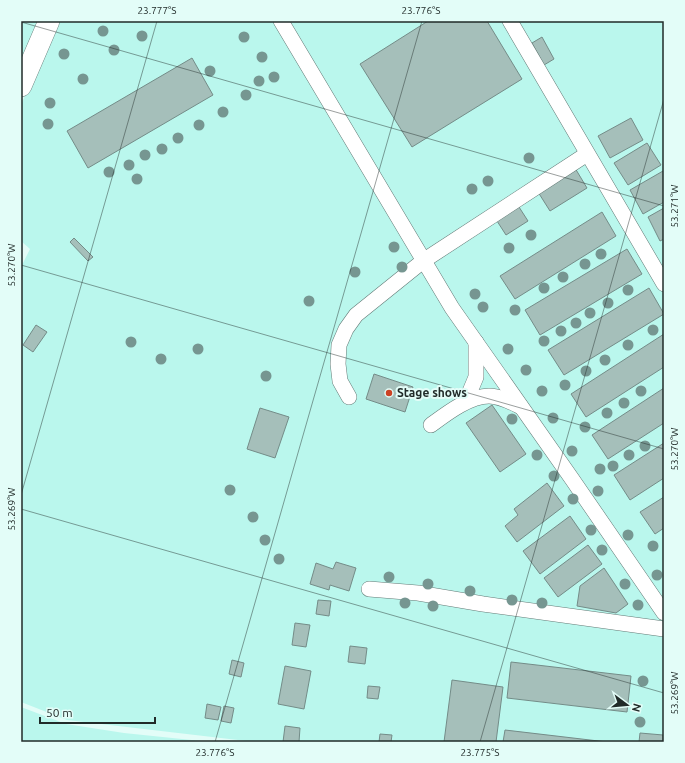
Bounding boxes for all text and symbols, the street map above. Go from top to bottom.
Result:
text: 23.777°S [137,5,177,16]
text: 23.776°S [401,5,441,16]
text: 53.271°W [669,184,680,228]
text: 53.270°W [6,243,17,287]
place label: Stage shows [397,386,467,399]
marker: Stage shows [384,388,394,398]
text: 53.270°W [669,427,680,471]
text: 53.269°W [6,487,17,531]
text: 53.269°W [669,671,680,715]
north arrow [607,685,647,725]
scale bar [40,699,155,725]
text: N [630,702,644,713]
text: 50 m [46,706,73,719]
text: 23.776°S [195,747,235,758]
text: 23.775°S [460,747,500,758]

